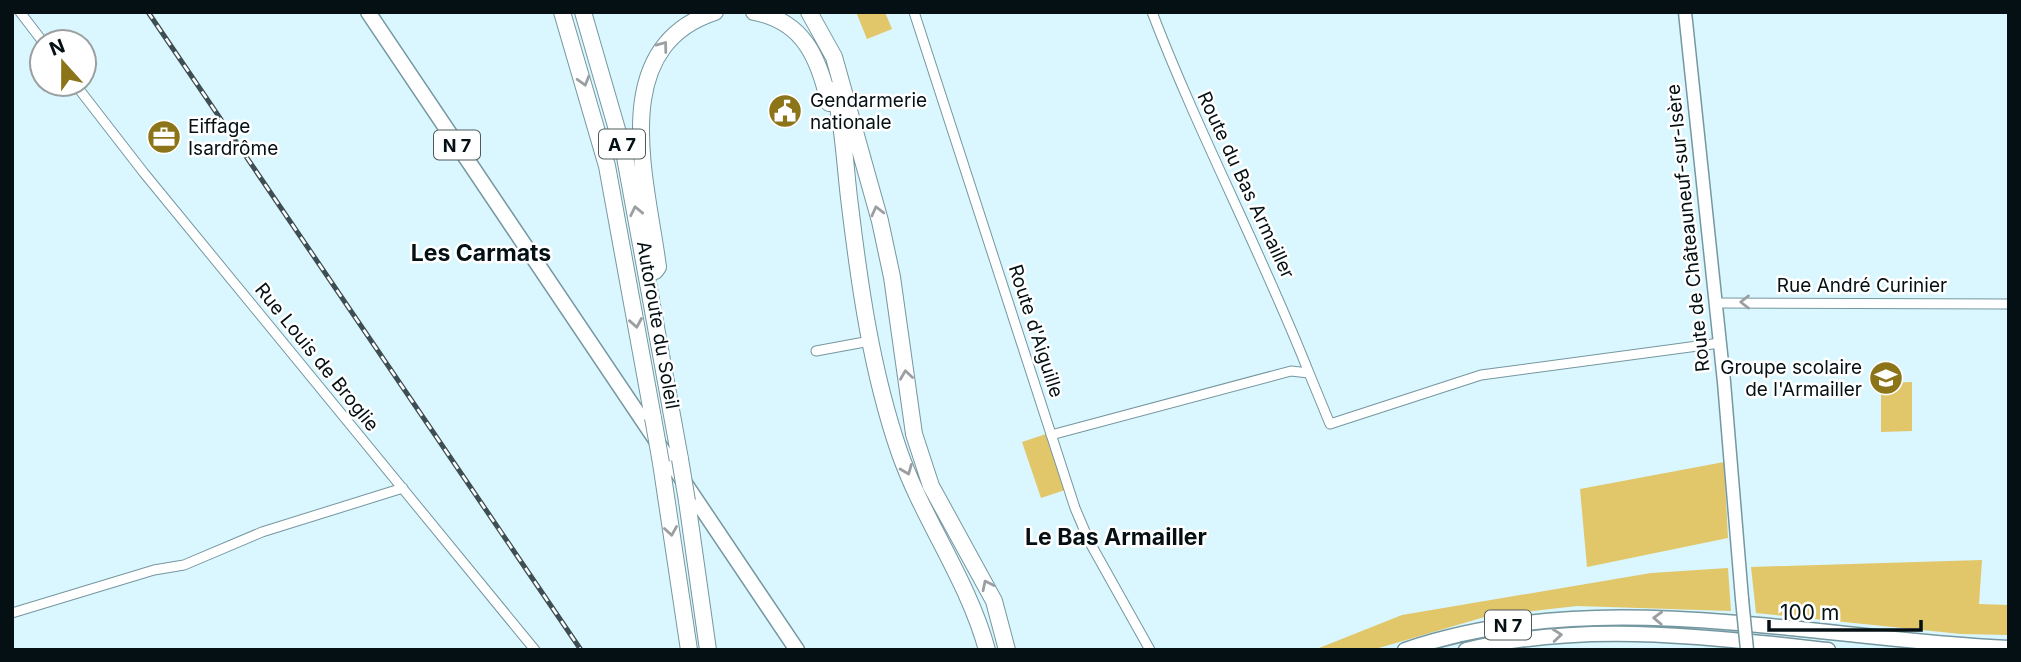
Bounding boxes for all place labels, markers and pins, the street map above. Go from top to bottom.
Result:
place label: Gendarmerie nationale [810,89,927,134]
public building icon: Gendarmerie nationale [766,92,804,130]
place label: Eiffage Isardrôme [188,115,278,160]
office icon: Eiffage Isardrôme [145,118,183,156]
place label: Groupe scolaire de l'Armailler [1720,356,1862,401]
school or university icon: Groupe scolaire de l'Armailler [1867,359,1905,397]

